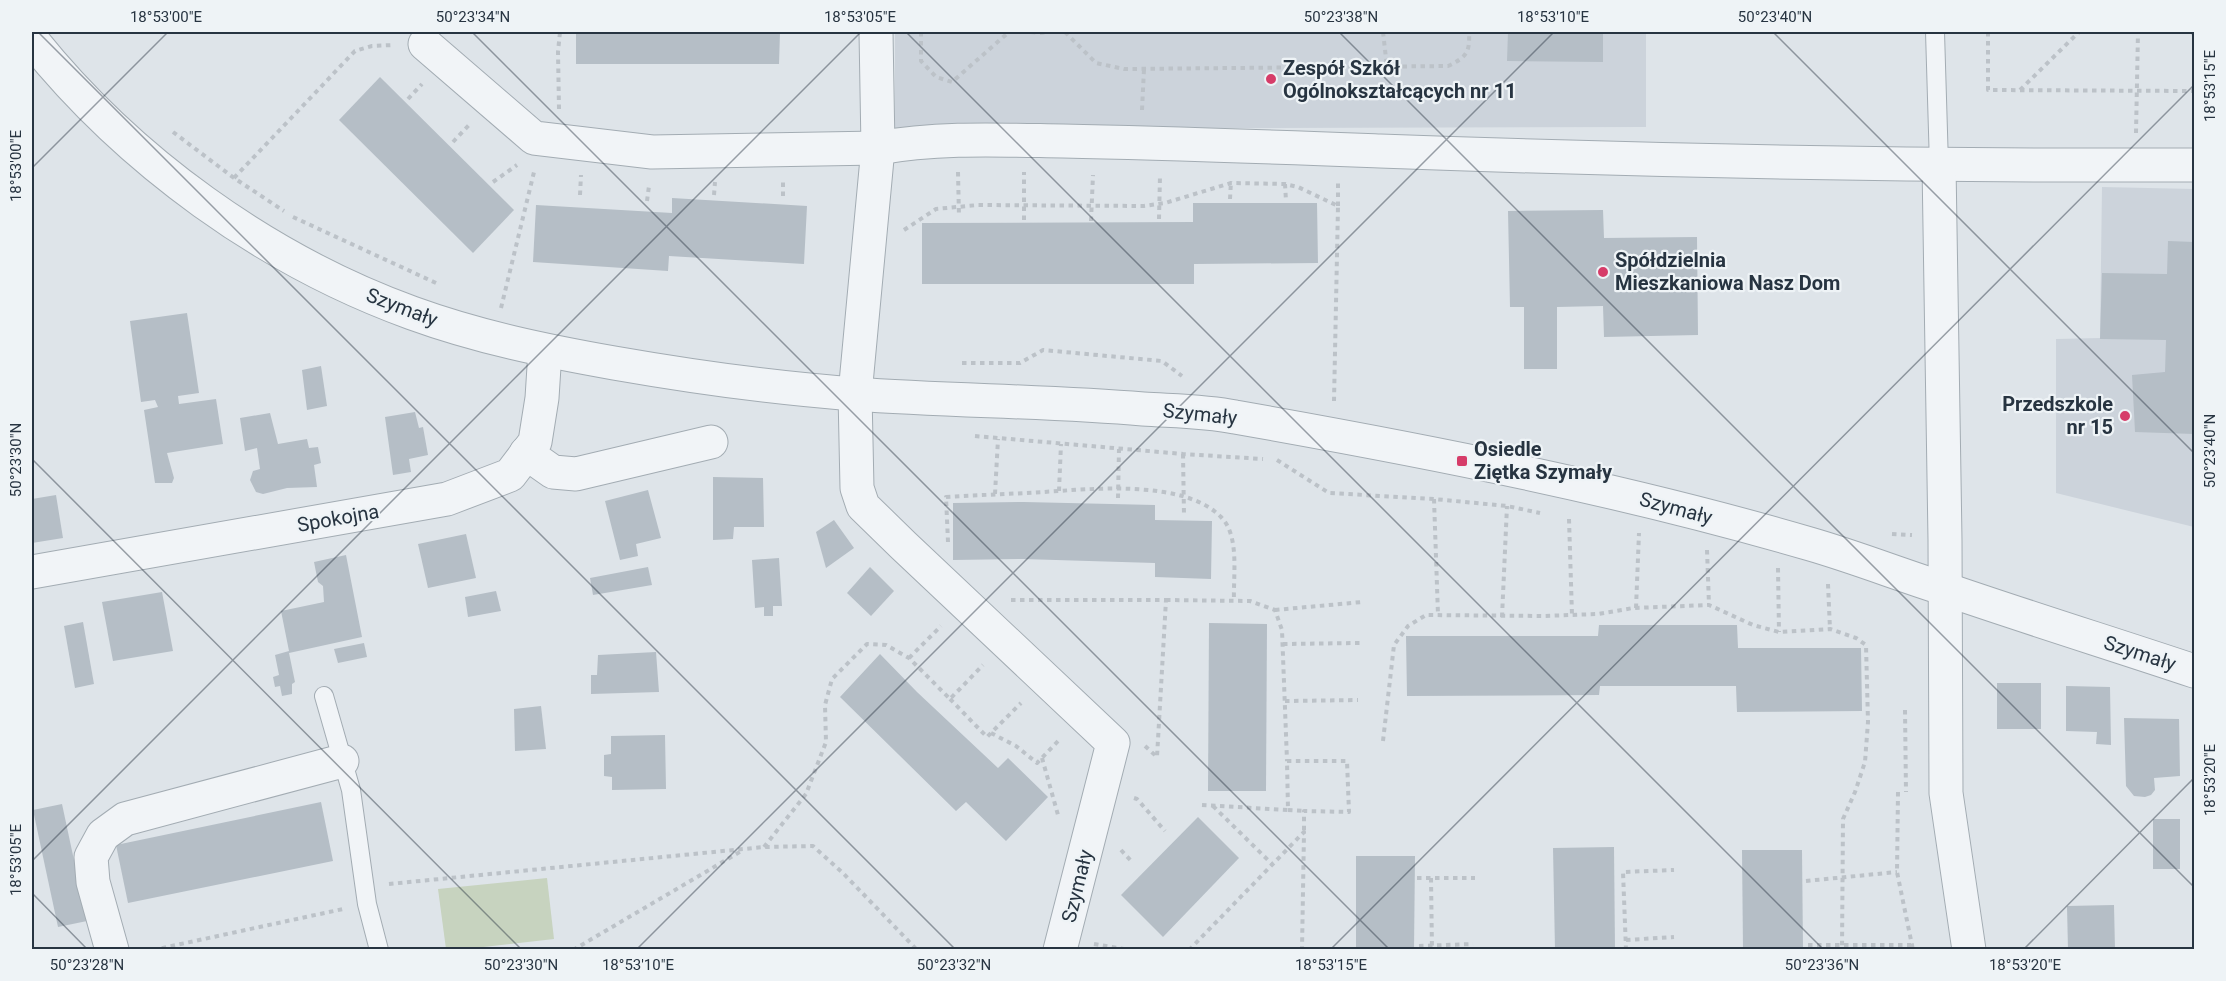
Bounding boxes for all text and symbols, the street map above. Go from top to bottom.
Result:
text: 18°53'00"E [130,8,203,26]
text: 50°23'34"N [436,8,510,26]
text: 18°53'05"E [824,8,897,26]
text: 50°23'38"N [1304,8,1378,26]
text: 18°53'10"E [1517,8,1590,26]
text: 50°23'40"N [1738,8,1812,26]
text: 18°53'15"E [2201,49,2219,122]
place label: Zespół Szkół Ogólnokształcących nr 11 [1283,56,1517,103]
marker: Zespół Szkół Ogólnokształcących nr 11 [1264,72,1278,86]
text: 18°53'00"E [7,129,25,202]
place label: Spółdzielnia Mieszkaniowa Nasz Dom [1615,248,1840,295]
marker: Spółdzielnia Mieszkaniowa Nasz Dom [1596,265,1610,279]
street label: Szymały [363,282,442,332]
place label: Przedszkole nr 15 [2002,392,2113,439]
street label: Szymały [1162,398,1239,430]
marker: Przedszkole nr 15 [2118,409,2132,423]
text: 50°23'40"N [2201,414,2219,488]
text: 50°23'30"N [7,423,25,497]
place label: Osiedle Ziętka Szymały [1474,437,1613,484]
marker: Osiedle Ziętka Szymały [1455,454,1469,468]
street label: Szymały [1637,487,1716,529]
street label: Spokojna [295,499,381,537]
street label: Szymały [2101,630,2180,676]
text: 18°53'20"E [2201,743,2219,816]
text: 18°53'05"E [7,823,25,896]
street label: Szymały [1056,846,1098,925]
text: 50°23'28"N [50,956,124,974]
text: 50°23'30"N [484,956,558,974]
text: 18°53'10"E [602,956,675,974]
text: 50°23'32"N [917,956,991,974]
text: 18°53'15"E [1295,956,1368,974]
text: 50°23'36"N [1785,956,1859,974]
text: 18°53'20"E [1989,956,2062,974]

